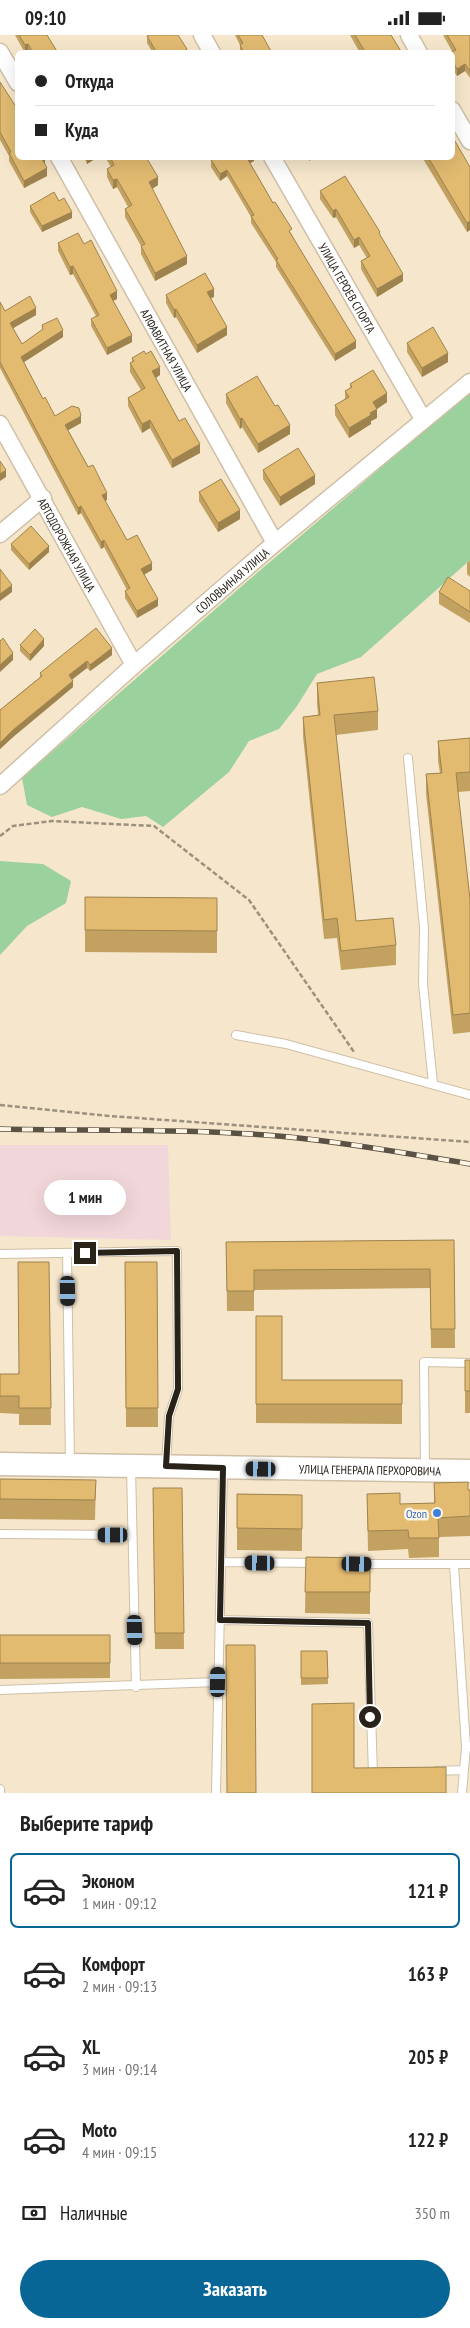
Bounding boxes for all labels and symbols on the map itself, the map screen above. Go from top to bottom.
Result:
street label: УЛИЦА ГЕРОЕВ СПОРТА [316,240,379,336]
street label: АЛФАВИТНАЯ УЛИЦА [138,306,196,394]
street label: АВТОДОРОЖНАЯ УЛИЦА [35,495,99,594]
street label: СОЛОВЬИНАЯ УЛИЦА [192,544,272,616]
callout: 1 мин [44,1181,126,1215]
route end [74,1242,96,1264]
car [60,1276,75,1306]
car [245,1461,276,1477]
street label: УЛИЦА ГЕНЕРАЛА ПЕРХОРОВИЧА [299,1461,441,1478]
place label: Ozon [406,1506,427,1521]
marker: Ozon [431,1507,443,1519]
car [98,1528,128,1543]
car [244,1555,275,1571]
car [341,1556,372,1572]
car [126,1615,143,1645]
car [210,1667,225,1697]
route start [359,1706,381,1728]

